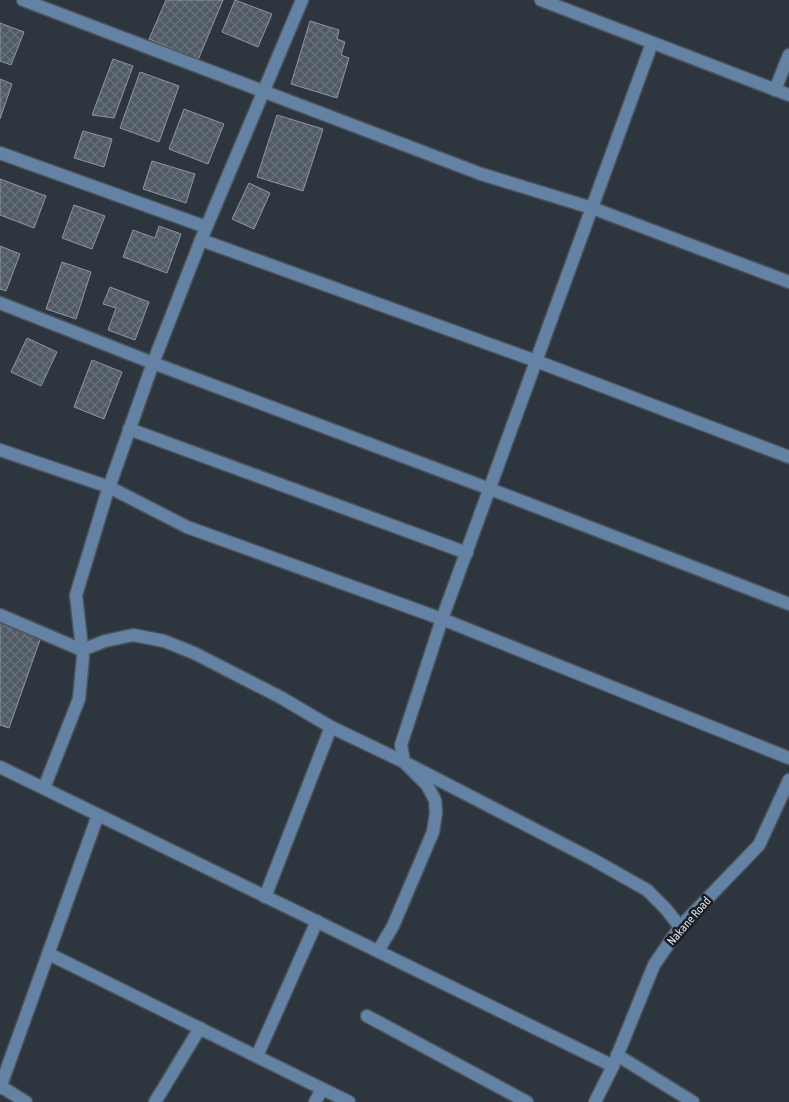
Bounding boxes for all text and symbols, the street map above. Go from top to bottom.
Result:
street label: Nakane Road [664,894,714,948]

